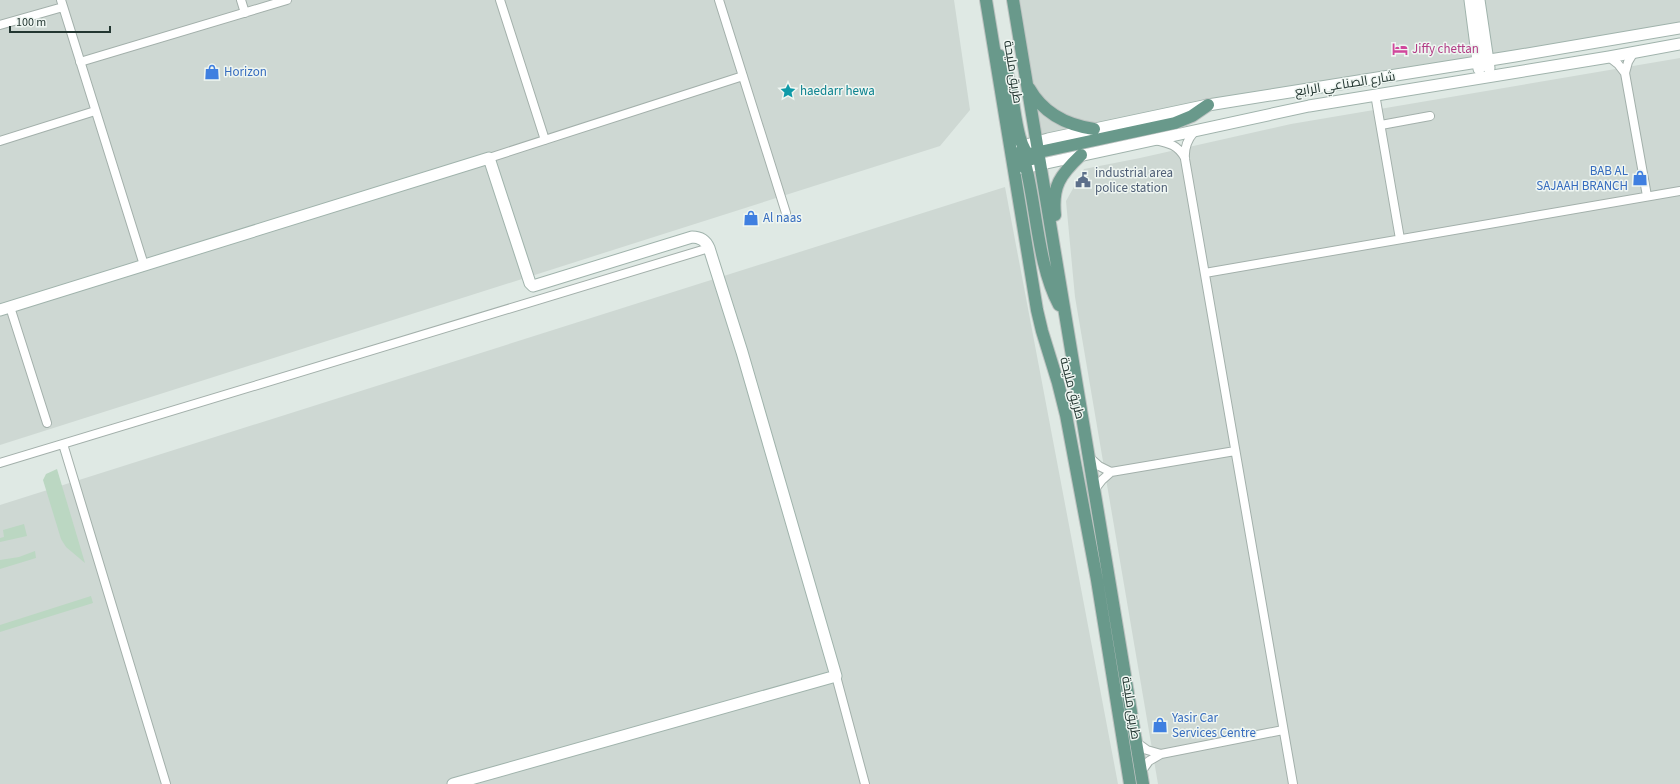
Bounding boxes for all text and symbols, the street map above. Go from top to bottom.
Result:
scale bar [10,8,110,34]
text: 100 m [16,14,46,31]
street label: طريق مليحة [999,39,1027,105]
hotel icon: Jiffy chettan [1391,40,1409,58]
place label: Jiffy chettan [1412,40,1479,58]
shop icon: Horizon [203,63,221,81]
place label: Horizon [224,63,267,81]
street label: شارع الصناعي الرابع [1293,67,1397,102]
place icon: haedarr hewa [779,82,797,100]
place label: haedarr hewa [800,82,875,100]
place label: BAB AL SAJAAH BRANCH [1536,162,1628,195]
place label: industrial area police station [1095,164,1173,197]
shop icon: BAB AL SAJAAH BRANCH [1631,169,1649,187]
public building icon: industrial area police station [1074,171,1092,189]
shop icon: Al naas [742,209,760,227]
place label: Al naas [763,209,802,227]
street label: طريق مليحة [1055,355,1089,421]
street label: طريق مليحة [1117,675,1145,741]
place label: Yasir Car Services Centre [1171,709,1256,742]
shop icon: Yasir Car Services Centre [1151,716,1169,734]

